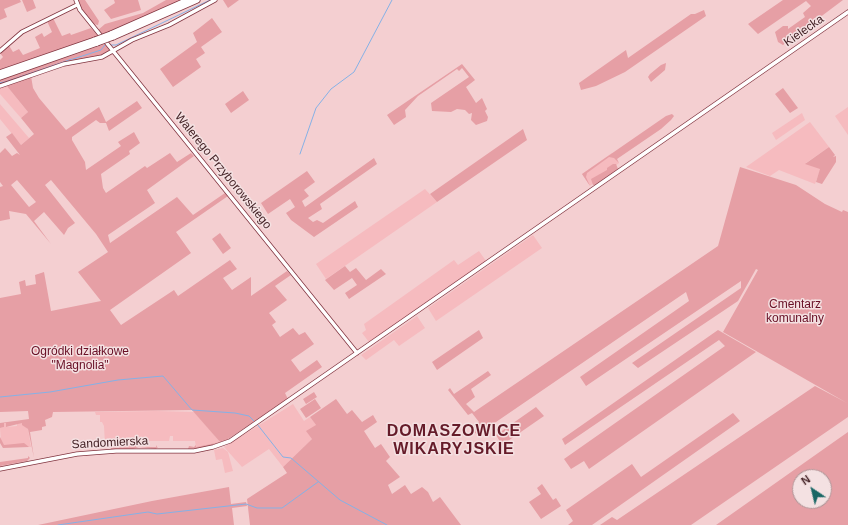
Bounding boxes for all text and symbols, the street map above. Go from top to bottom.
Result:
street label: Kielecka [781,12,827,50]
street label: Walerego Przyborowskiego [172,110,274,232]
park label: Cmentarz komunalny [766,298,824,326]
park label: Ogródki działkowe "Magnolia" [31,345,129,373]
district label: DOMASZOWICE WIKARYJSKIE [387,422,521,460]
street label: Sandomierska [71,434,149,452]
north arrow [792,469,832,509]
text: N [799,473,812,487]

